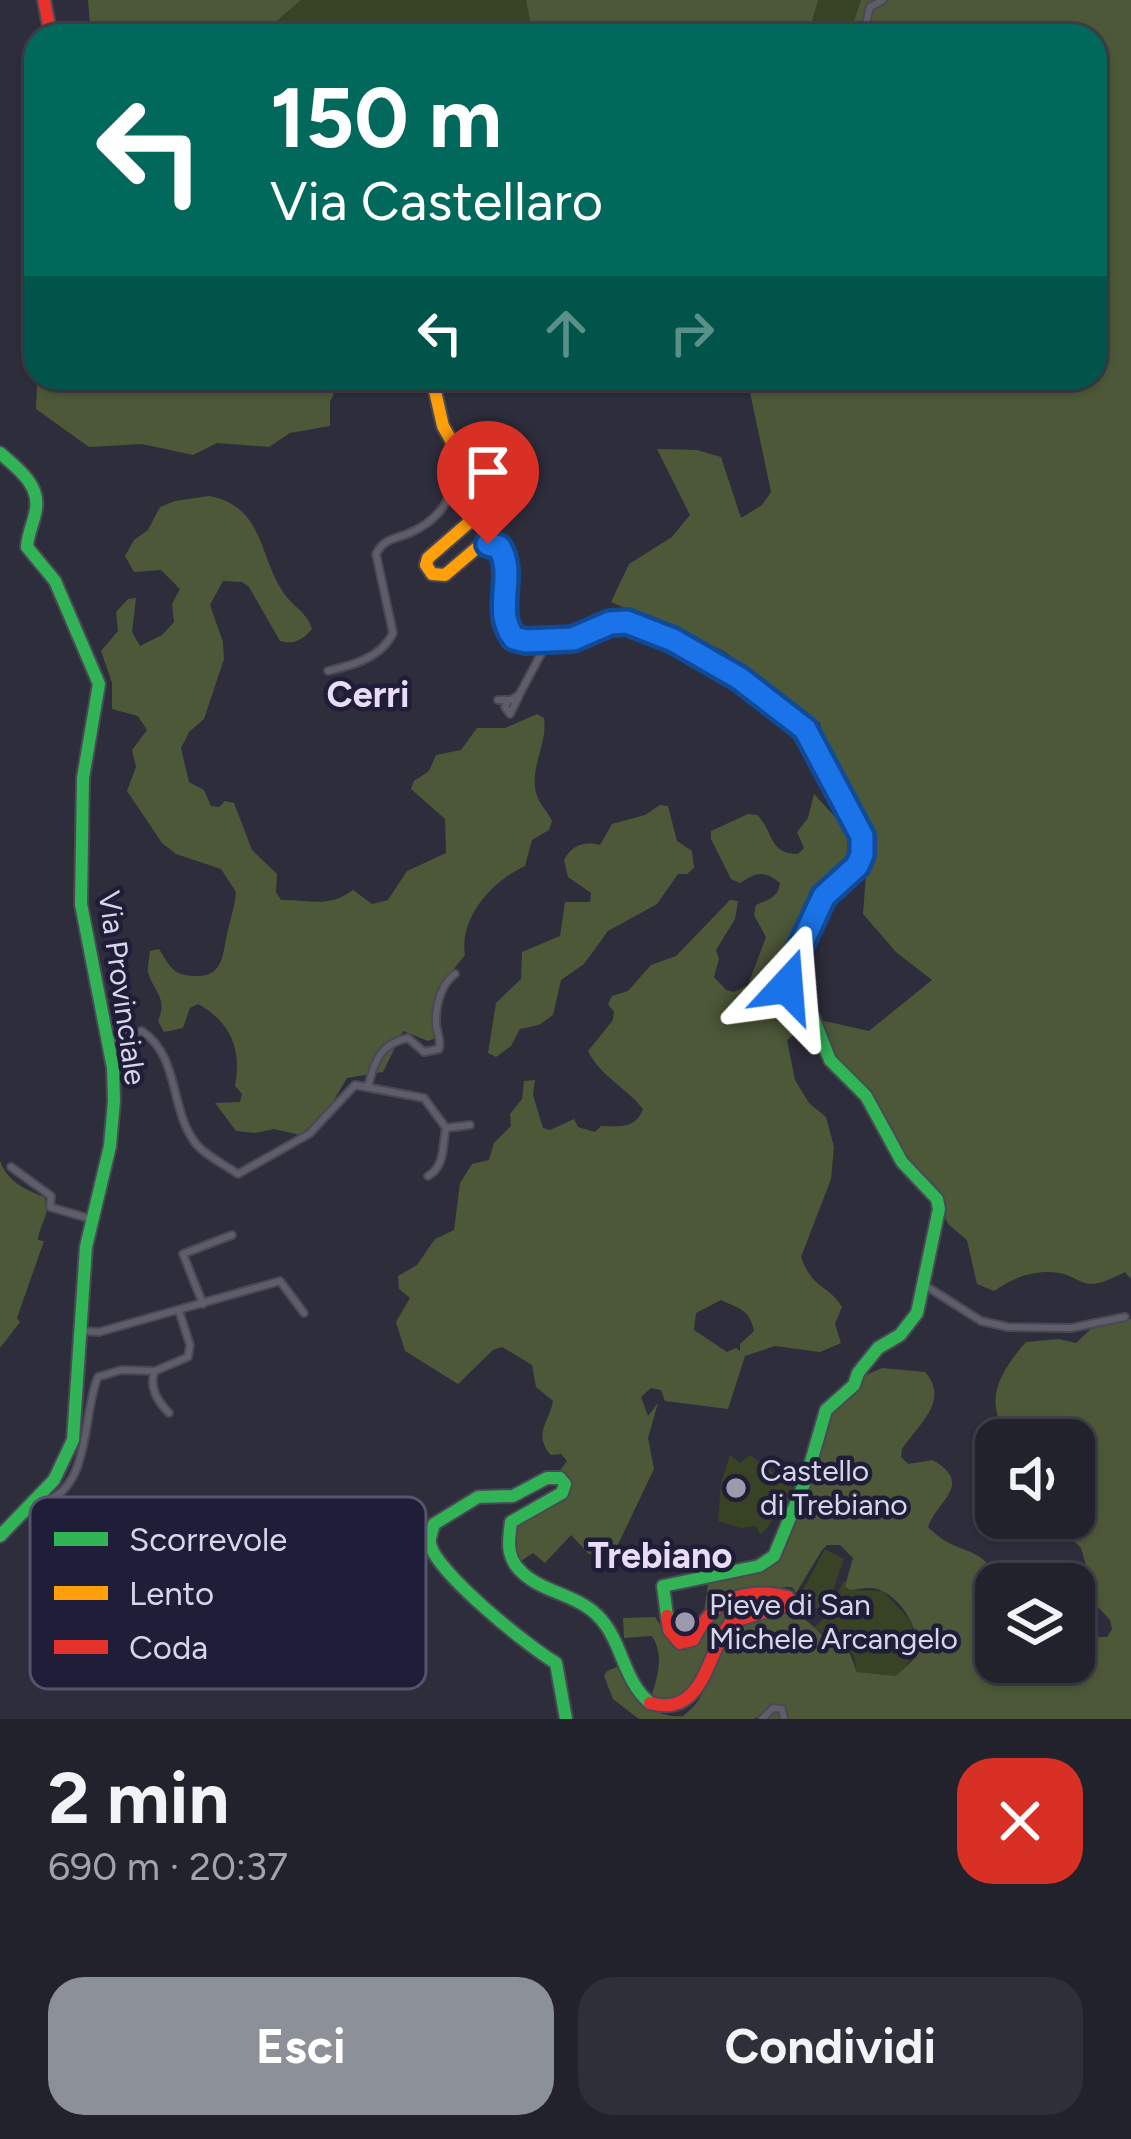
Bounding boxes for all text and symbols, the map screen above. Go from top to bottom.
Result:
text: 150 m [270,67,502,168]
icon: left [72,72,228,228]
text: Via Castellaro [270,169,603,234]
icon: left [407,300,473,366]
icon: ahead [533,300,599,366]
icon: right [659,300,725,366]
pin [437,421,539,544]
icon: arrive [455,439,521,505]
district label: Cerri [327,673,409,716]
street label: Via Provinciale [91,888,154,1087]
position arrow [724,923,850,1049]
map controls [975,1419,1095,1683]
button: sound [975,1419,1095,1539]
place label: Castello di Trebiano [760,1452,908,1523]
marker: Castello di Trebiano [723,1475,749,1501]
legend [30,1497,426,1689]
text: Scorrevole [129,1520,287,1559]
district label: Trebiano [588,1534,732,1577]
button: layers [975,1563,1095,1683]
text: Lento [129,1574,214,1613]
place label: Pieve di San Michele Arcangelo [709,1586,958,1657]
marker: Pieve di San Michele Arcangelo [672,1609,698,1635]
text: Coda [129,1628,208,1667]
text: 2 min [48,1755,229,1841]
button: close [957,1758,1083,1884]
text: 690 m · 20:37 [48,1843,288,1890]
button: Esci [48,1977,554,2115]
button: Condividi [578,1977,1083,2115]

